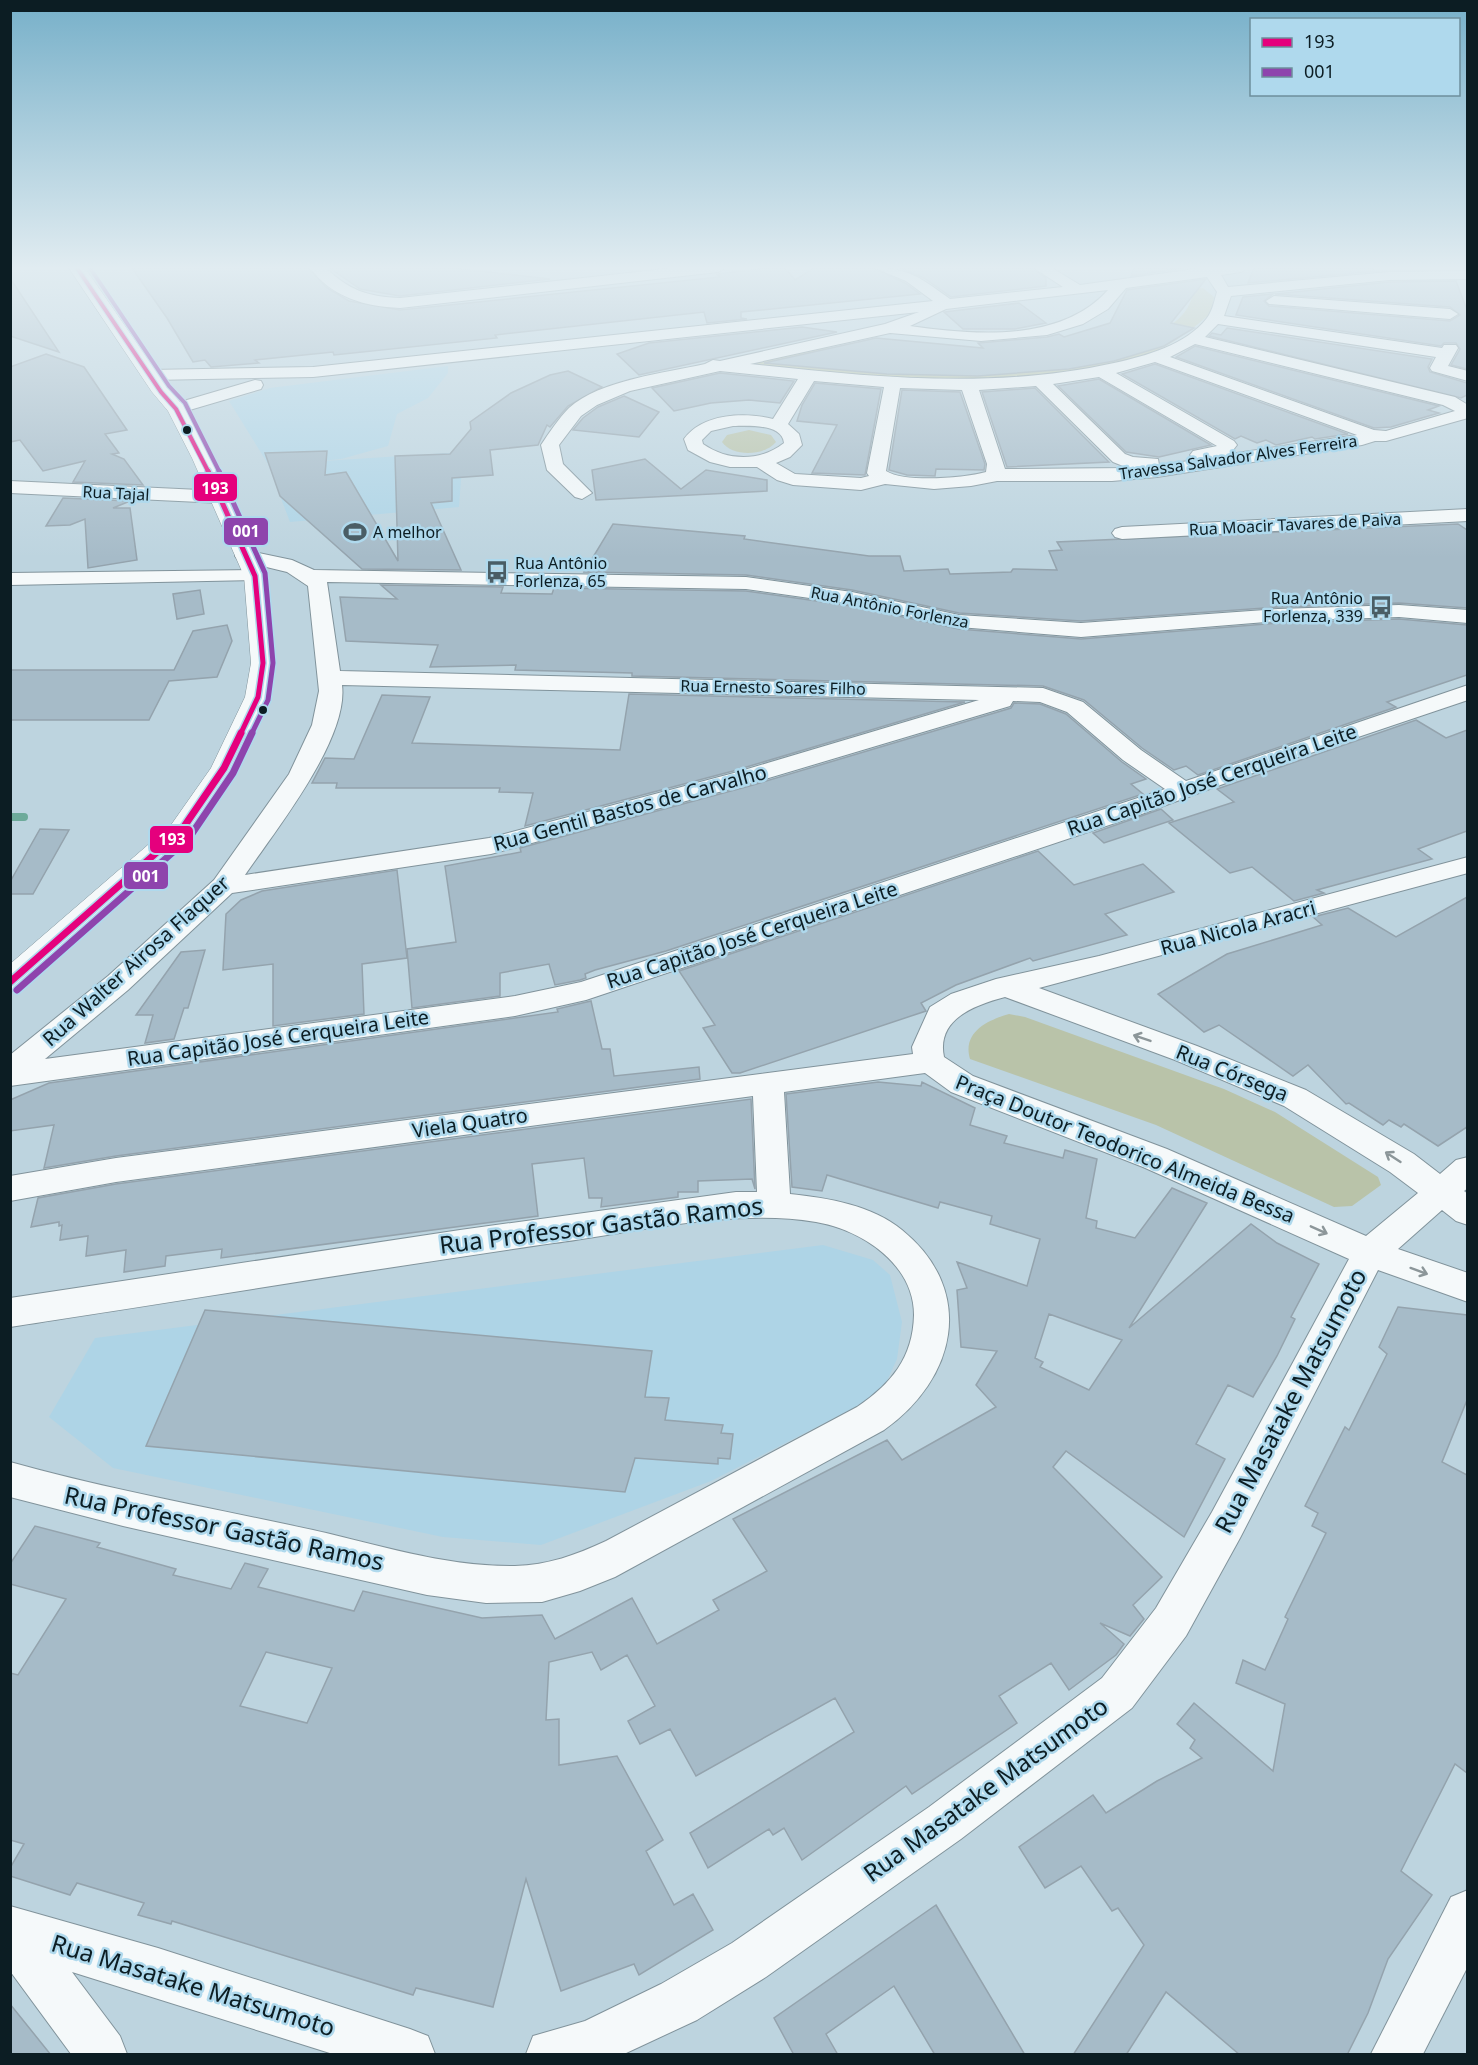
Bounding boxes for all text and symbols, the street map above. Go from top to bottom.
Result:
legend [1250,18,1460,96]
text: 193 [1304,29,1335,53]
text: 001 [1304,59,1335,83]
unlabelled marker [181,424,193,436]
street label: Travessa Salvador Alves Ferreira [1118,429,1358,485]
line badge: 193 [193,473,238,502]
text: 193 [201,477,229,499]
street label: Rua Tajal [82,480,150,506]
street label: Rua Moacir Tavares de Paiva [1188,507,1402,541]
line badge: 001 [223,517,269,546]
sports icon: A melhor [342,519,368,545]
text: 001 [232,520,260,542]
place label: A melhor [373,521,442,543]
place label: Rua Antônio Forlenza, 65 [515,552,607,592]
bus stop icon: Rua Antônio Forlenza, 65 [484,559,510,585]
street label: Rua Antônio Forlenza [809,581,971,633]
place label: Rua Antônio Forlenza, 339 [1263,587,1363,627]
bus stop icon: Rua Antônio Forlenza, 339 [1368,594,1394,620]
street label: Rua Ernesto Soares Filho [680,674,866,700]
unlabelled marker [257,704,269,716]
street label: Rua Capitão José Cerqueira Leite [1063,717,1360,842]
street label: Rua Gentil Bastos de Carvalho [490,758,770,857]
line badge: 193 [149,825,194,854]
text: 193 [158,828,186,850]
line badge: 001 [123,861,169,890]
text: 001 [132,865,160,887]
street label: Rua Walter Airosa Flaquer [36,869,235,1052]
street label: Rua Capitão José Cerqueira Leite [603,875,901,994]
street label: Rua Nicola Aracri [1157,894,1319,961]
street label: Rua Capitão José Cerqueira Leite [125,1003,431,1072]
one-way arrow [1133,1031,1152,1042]
street label: Rua Córsega [1172,1038,1292,1107]
street label: Praça Doutor Teodorico Almeida Bessa [952,1068,1299,1229]
street label: Viela Quatro [410,1101,529,1144]
one-way arrow [1385,1151,1401,1163]
street label: Rua Professor Gastão Ramos [437,1188,764,1261]
one-way arrow [1310,1225,1328,1237]
street label: Rua Masatake Matsumoto [1206,1262,1373,1538]
one-way arrow [1409,1266,1428,1277]
street label: Rua Professor Gastão Ramos [62,1478,387,1578]
street label: Rua Masatake Matsumoto [856,1689,1114,1889]
street label: Rua Masatake Matsumoto [48,1926,339,2043]

